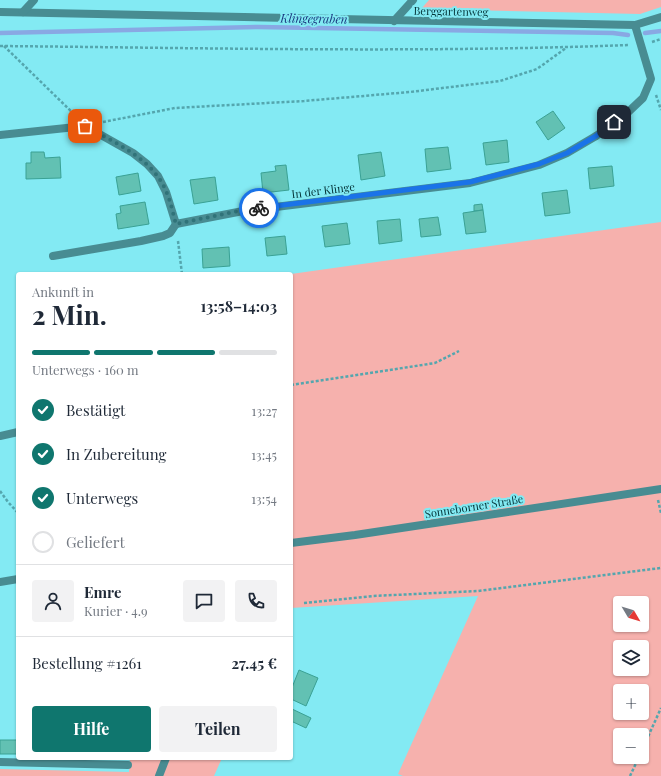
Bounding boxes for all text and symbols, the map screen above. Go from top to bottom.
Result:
street label: Berggartenweg [413,3,489,19]
water label: Klingegraben [279,9,348,27]
pin [597,105,631,139]
pin [68,109,102,143]
icon: home [603,111,625,133]
icon: bag [74,115,96,137]
street label: In der Klinge [290,179,356,201]
courier [239,188,279,228]
icon: bike [248,197,270,219]
text: Ankunft in [32,283,94,300]
text: 13:58–14:03 [200,296,277,316]
text: 2 Min. [32,297,107,332]
text: Unterwegs · 160 m [32,361,139,378]
icon: check [32,399,54,421]
text: Bestätigt [66,400,125,420]
text: 13:27 [252,402,277,419]
icon: check [32,443,54,465]
text: In Zubereitung [66,444,166,464]
text: 13:45 [251,446,277,463]
icon: check [32,487,54,509]
text: Unterwegs [66,488,138,508]
text: 13:54 [251,490,277,507]
street label: Sonneborner Straße [424,491,525,521]
text: Geliefert [66,532,125,552]
button: person [32,580,74,622]
button: chat [183,580,225,622]
button: phone [235,580,277,622]
text: Emre [84,582,121,602]
north arrow [613,596,649,632]
map controls [613,596,649,764]
text: Kurier · 4.9 [84,602,148,619]
button: layers [613,640,649,676]
text: Bestellung #1261 [32,653,142,673]
text: 27.45 € [231,653,277,673]
button: + [613,684,649,720]
button: Hilfe [32,706,151,752]
button: Teilen [159,706,277,752]
button: − [613,728,649,764]

